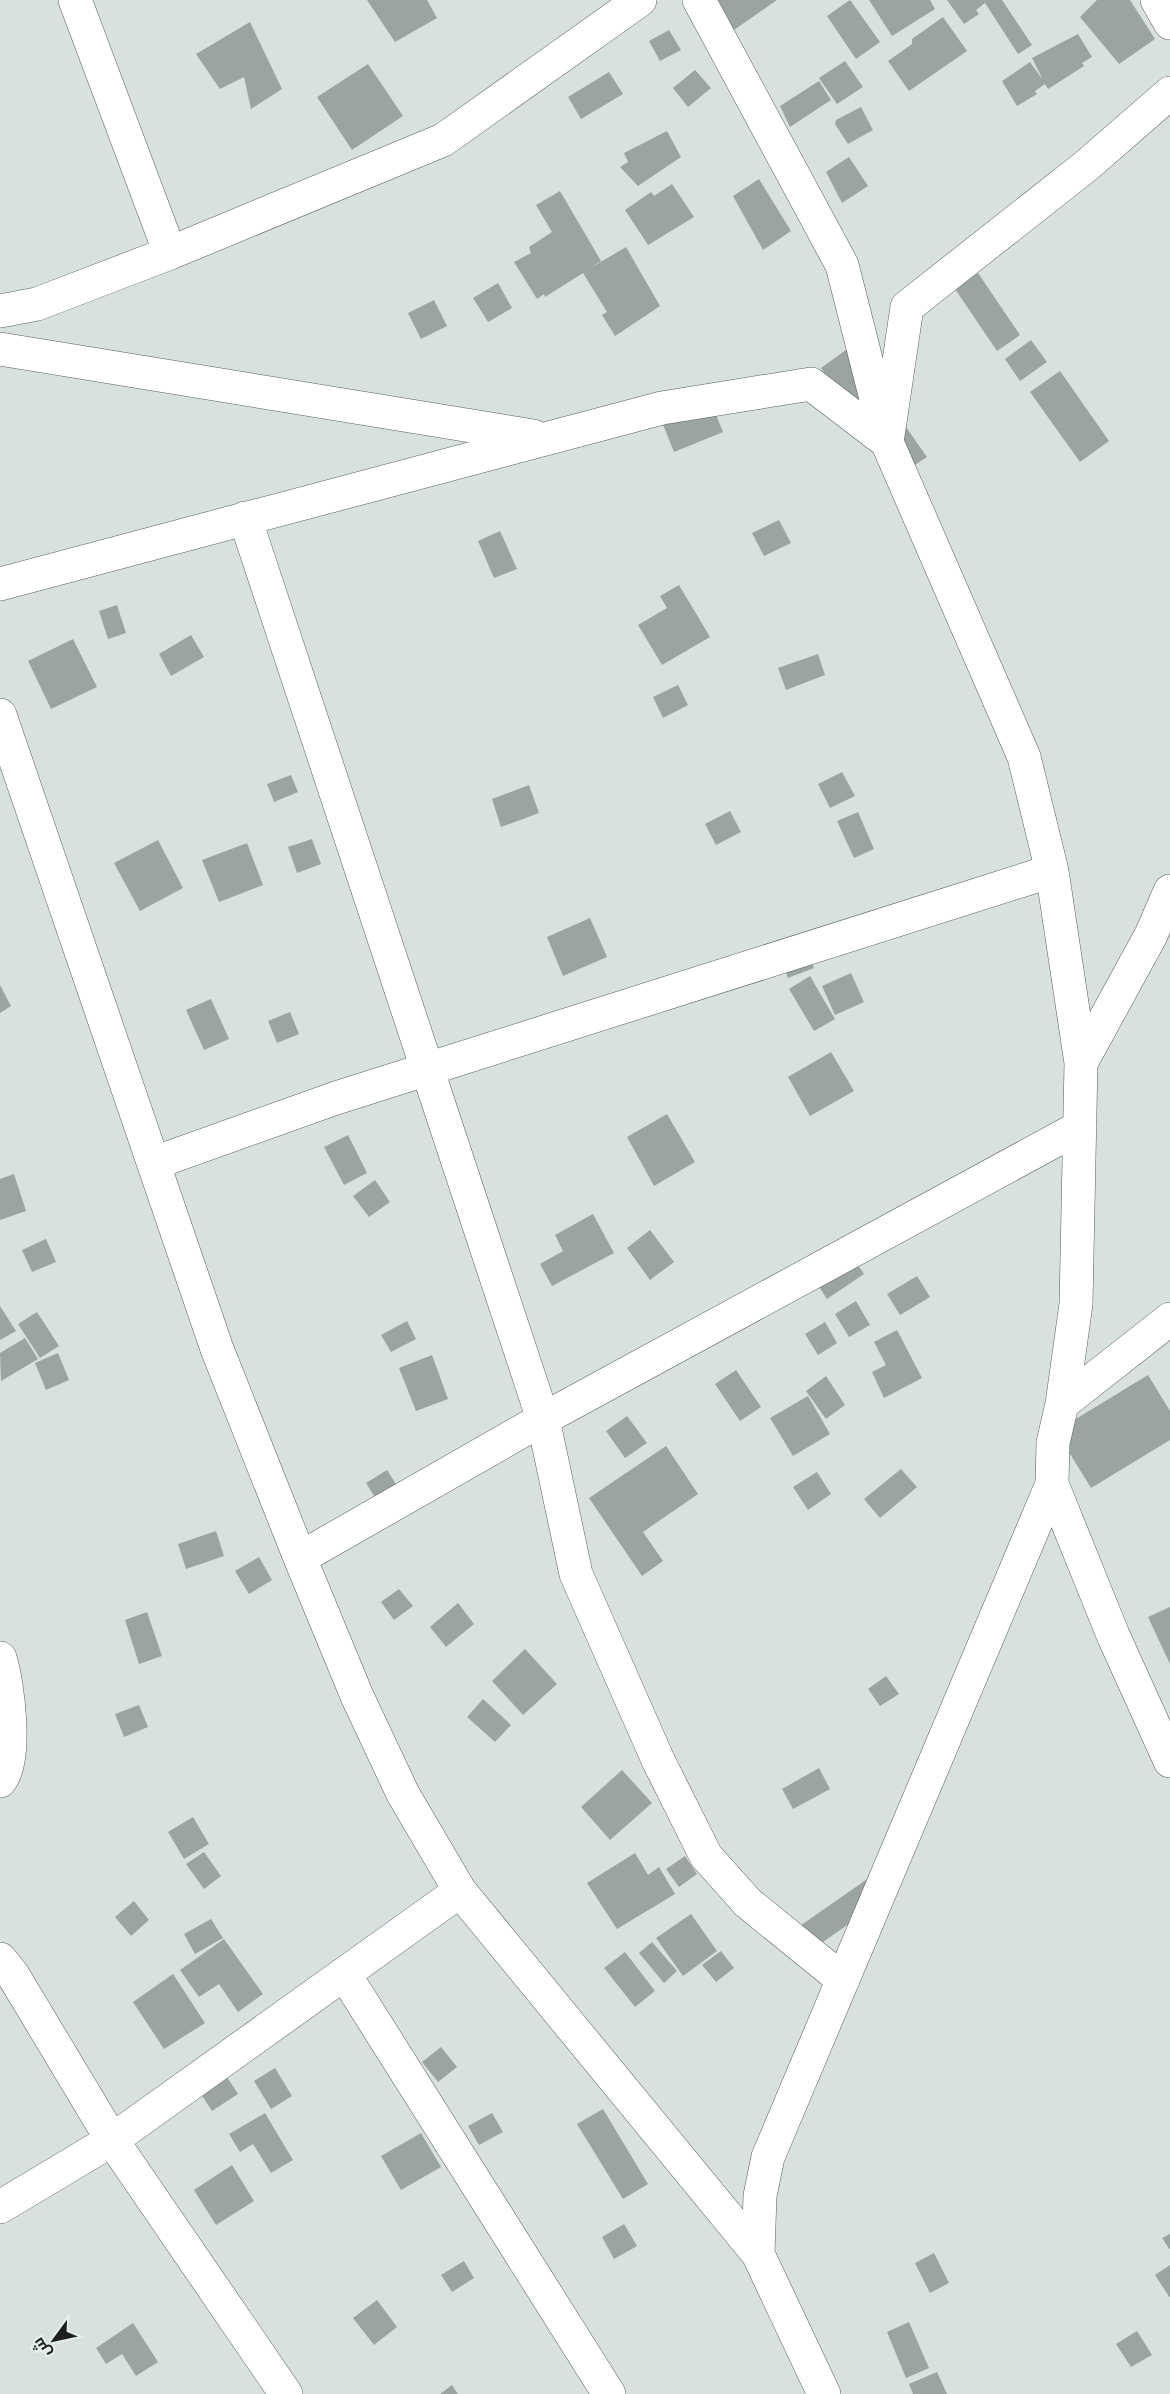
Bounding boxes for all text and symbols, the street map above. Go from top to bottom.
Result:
north arrow [24,2310,84,2370]
text: ش [27,2333,57,2363]

